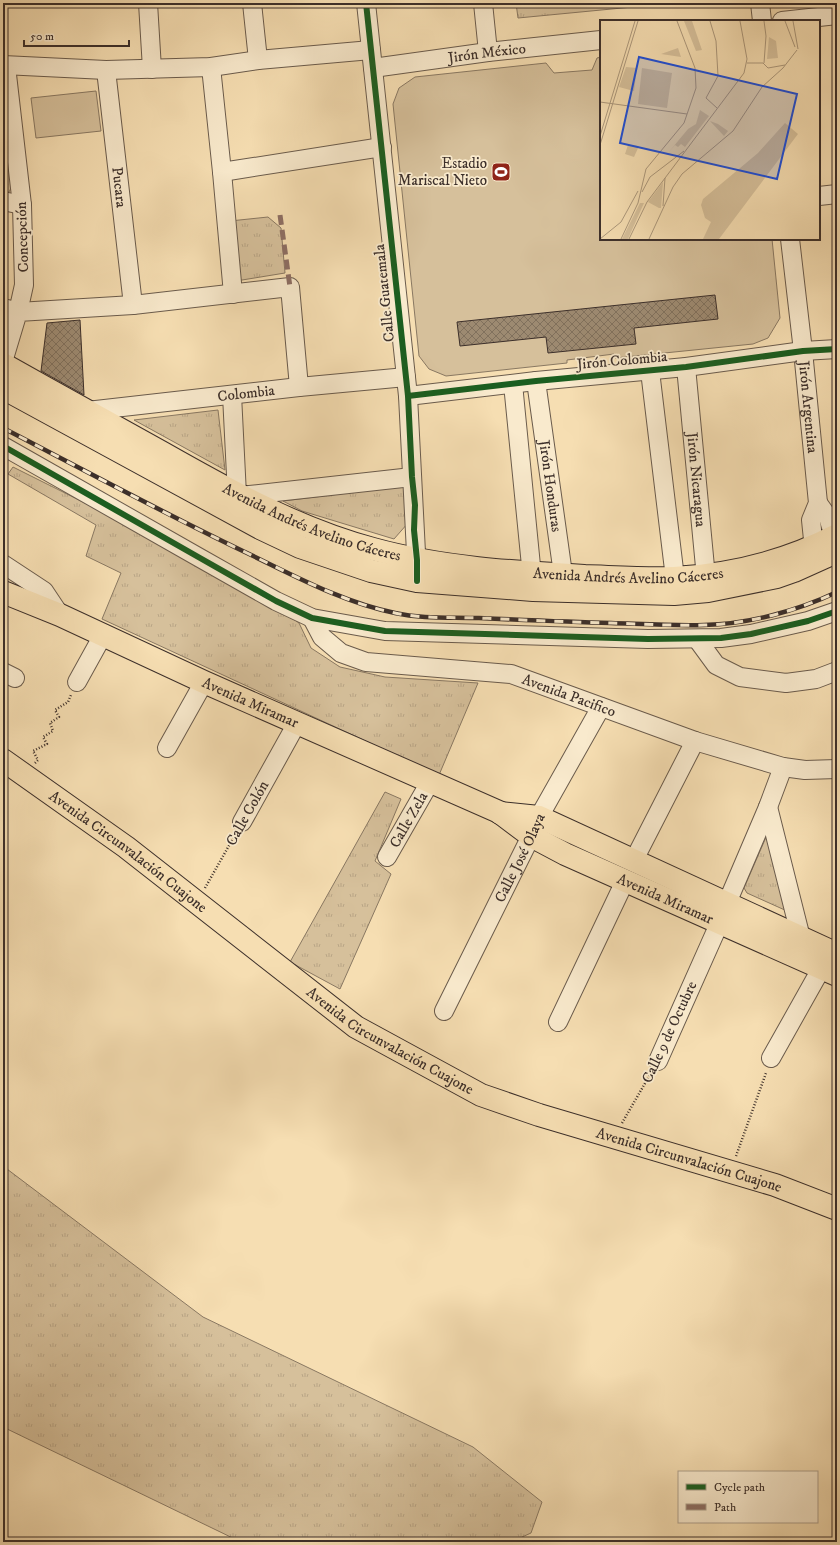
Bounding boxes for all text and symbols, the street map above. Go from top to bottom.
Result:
inset map [600,20,820,240]
scale bar [24,22,129,48]
text: 50 m [30,29,54,44]
street label: Jirón México [445,39,527,68]
place label: Estadio Mariscal Nieto [398,154,487,190]
sports icon: Estadio Mariscal Nieto [490,161,512,183]
street label: Pucara [107,166,131,209]
street label: Concepción [12,201,33,273]
street label: Calle Guatemala [370,242,399,343]
street label: Jirón Colombia [574,347,669,374]
street label: Jirón Argentina [794,358,822,455]
street label: Colombia [216,381,276,406]
street label: Jirón Nicaragua [682,429,710,528]
street label: Jirón Honduras [534,437,566,533]
street label: Avenida Andrés Avelino Cáceres [219,479,403,566]
street label: Avenida Andrés Avelino Cáceres [532,564,725,588]
street label: Avenida Pacifico [519,670,618,721]
street label: Avenida Miramar [199,673,302,733]
street label: Calle Colón [222,777,273,849]
street label: Avenida Circunvalación Cuajone [45,786,211,917]
street label: Calle Zela [385,788,433,851]
street label: Calle José Olaya [490,809,550,906]
street label: Avenida Miramar [614,869,717,929]
street label: Calle 9 de Octubre [638,978,701,1086]
street label: Avenida Circunvalación Cuajone [302,983,477,1099]
street label: Avenida Circunvalación Cuajone [594,1123,785,1197]
legend [678,1471,818,1523]
text: Cycle path [714,1480,766,1495]
text: Path [714,1500,737,1515]

